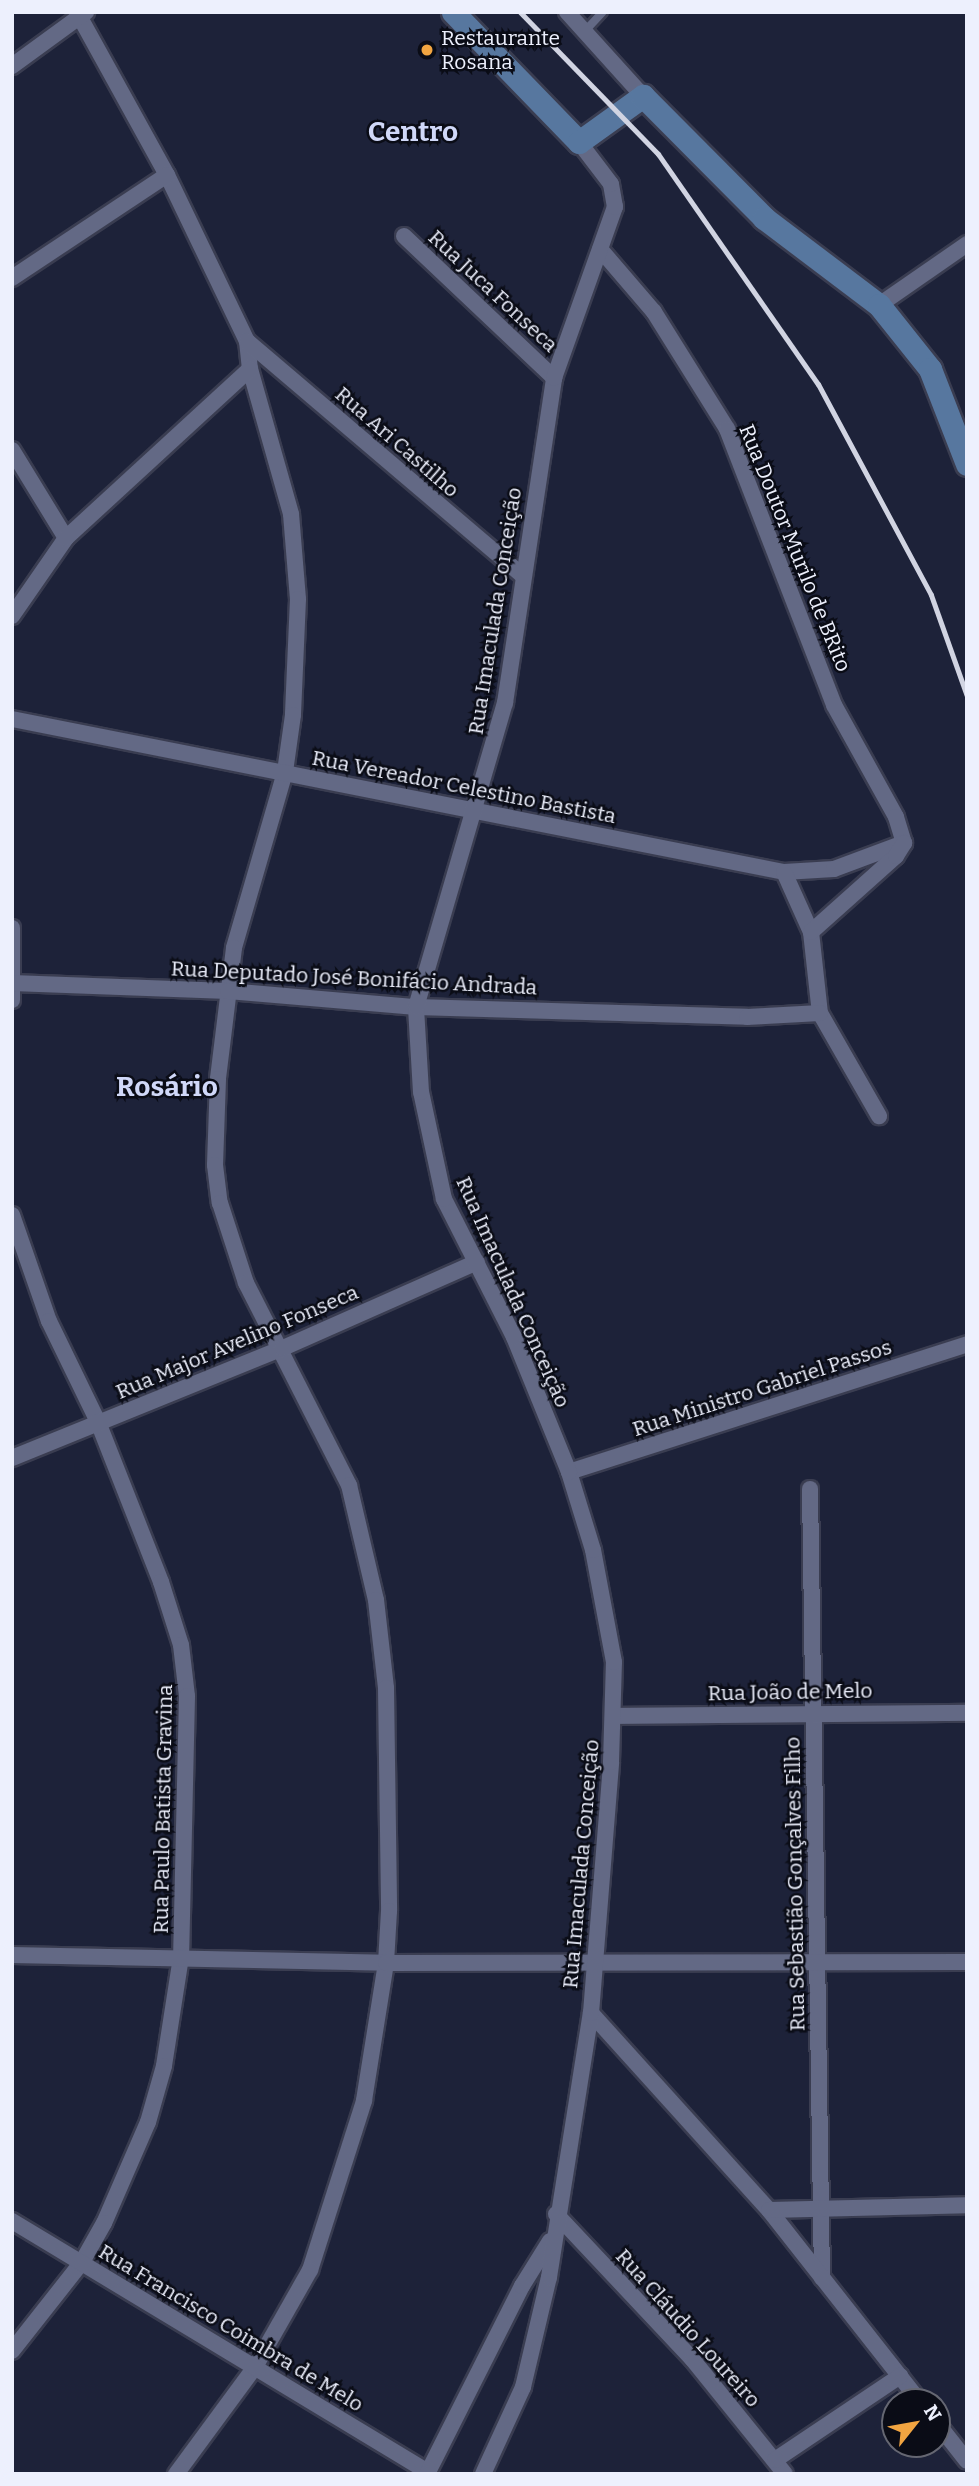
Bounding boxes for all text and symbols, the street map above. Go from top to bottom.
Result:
place label: Restaurante Rosana [441,25,560,75]
marker: Restaurante Rosana [419,42,435,58]
district label: Centro [368,115,458,149]
street label: Rua Juca Fonseca [423,225,563,357]
street label: Rua Ari Castilho [330,381,464,503]
street label: Rua Doutor Murilo de BRito [734,421,856,675]
street label: Rua Imaculada Conceição [463,486,527,736]
street label: Rua Vereador Celestino Bastista [310,745,618,829]
street label: Rua Deputado José Bonifácio Andrada [170,956,538,1000]
district label: Rosário [116,1070,218,1104]
street label: Rua Imaculada Conceição [451,1173,575,1411]
street label: Rua Major Avelino Fonseca [112,1279,362,1405]
street label: Rua Ministro Gabriel Passos [629,1334,895,1442]
street label: Rua João de Melo [707,1678,873,1706]
street label: Rua Paulo Batista Gravina [148,1684,178,1934]
street label: Rua Sebastião Gonçalves Filho [780,1736,810,2032]
street label: Rua Imaculada Conceição [558,1738,604,1990]
street label: Rua Francisco Coimbra de Melo [94,2239,368,2417]
street label: Rua Cláudio Loureiro [610,2244,766,2412]
north arrow [881,2388,951,2458]
text: N [919,2401,946,2425]

